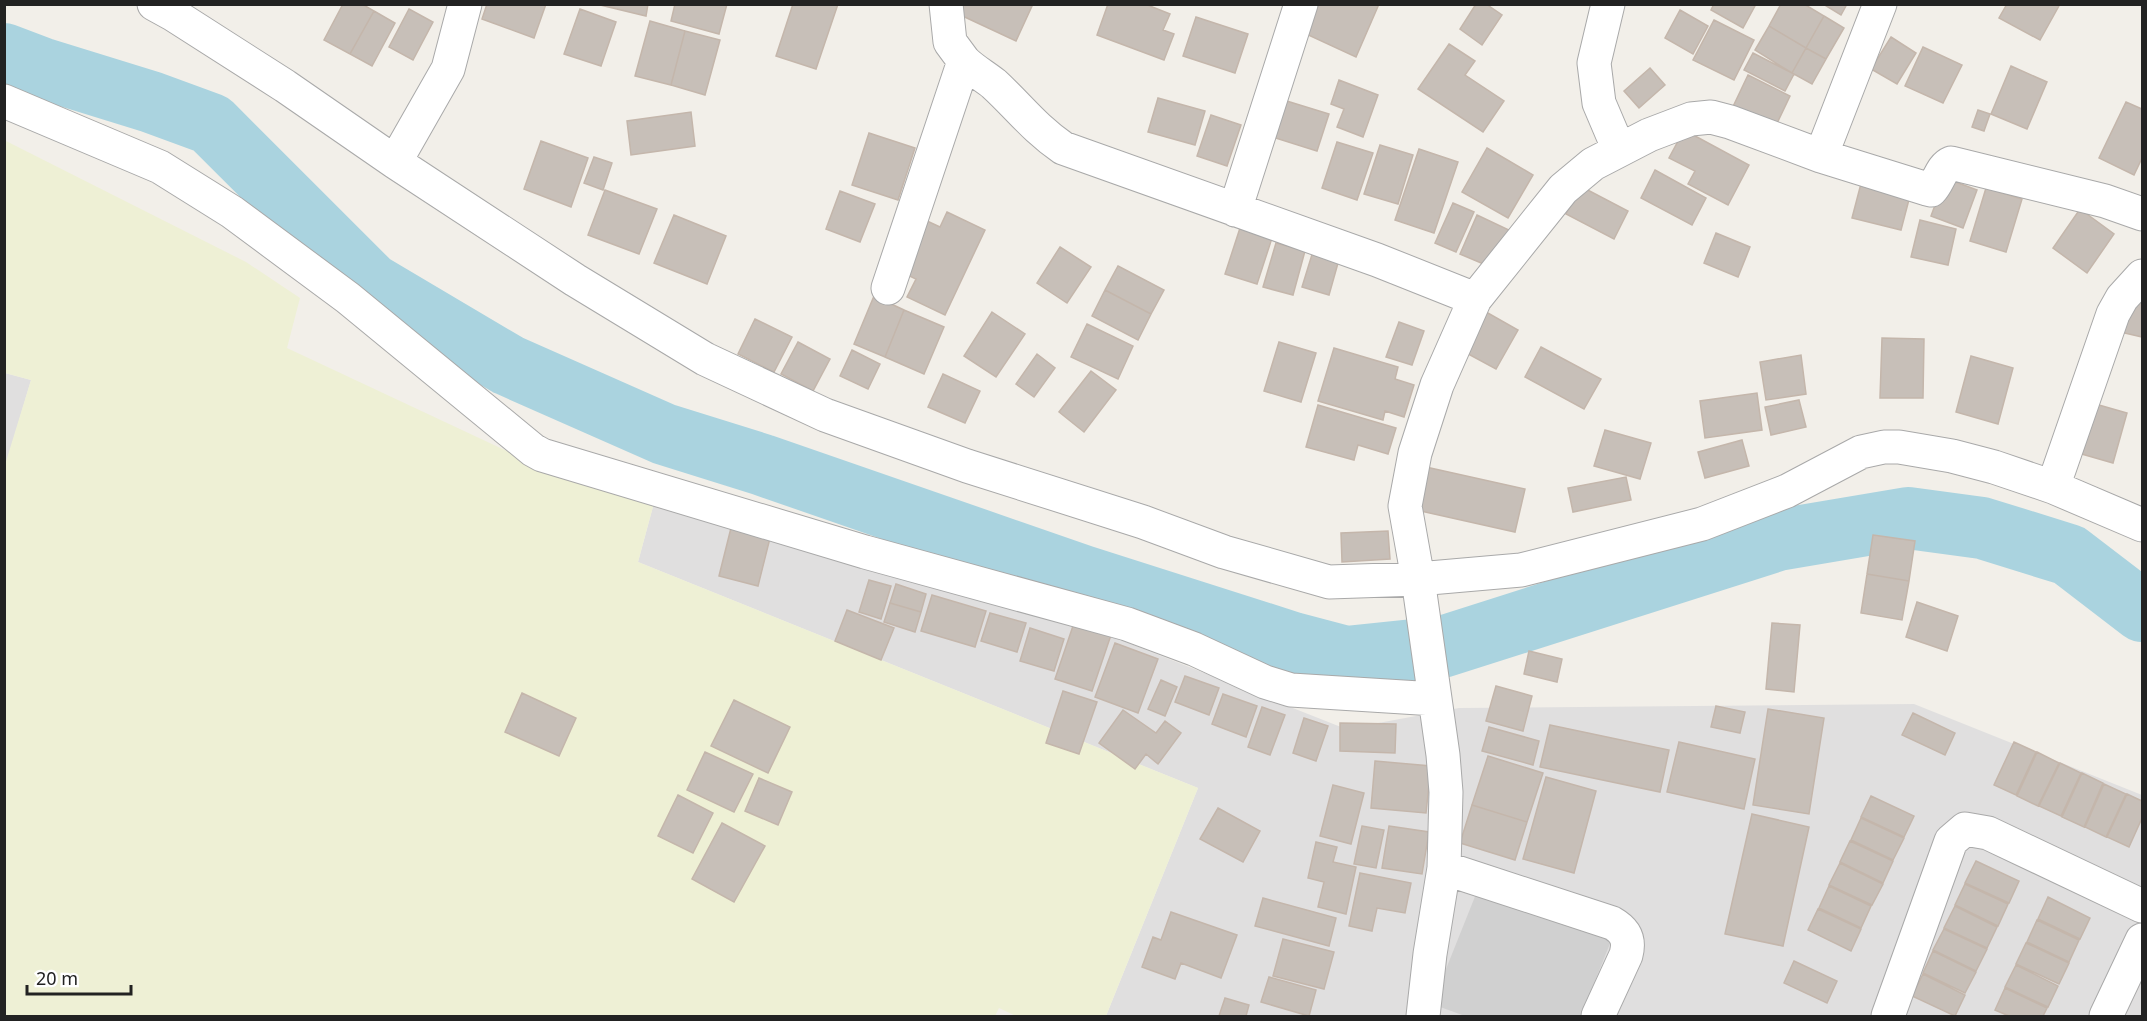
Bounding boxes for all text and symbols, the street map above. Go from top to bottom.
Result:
scale bar [27,958,130,996]
text: 20 m [36,966,78,990]

